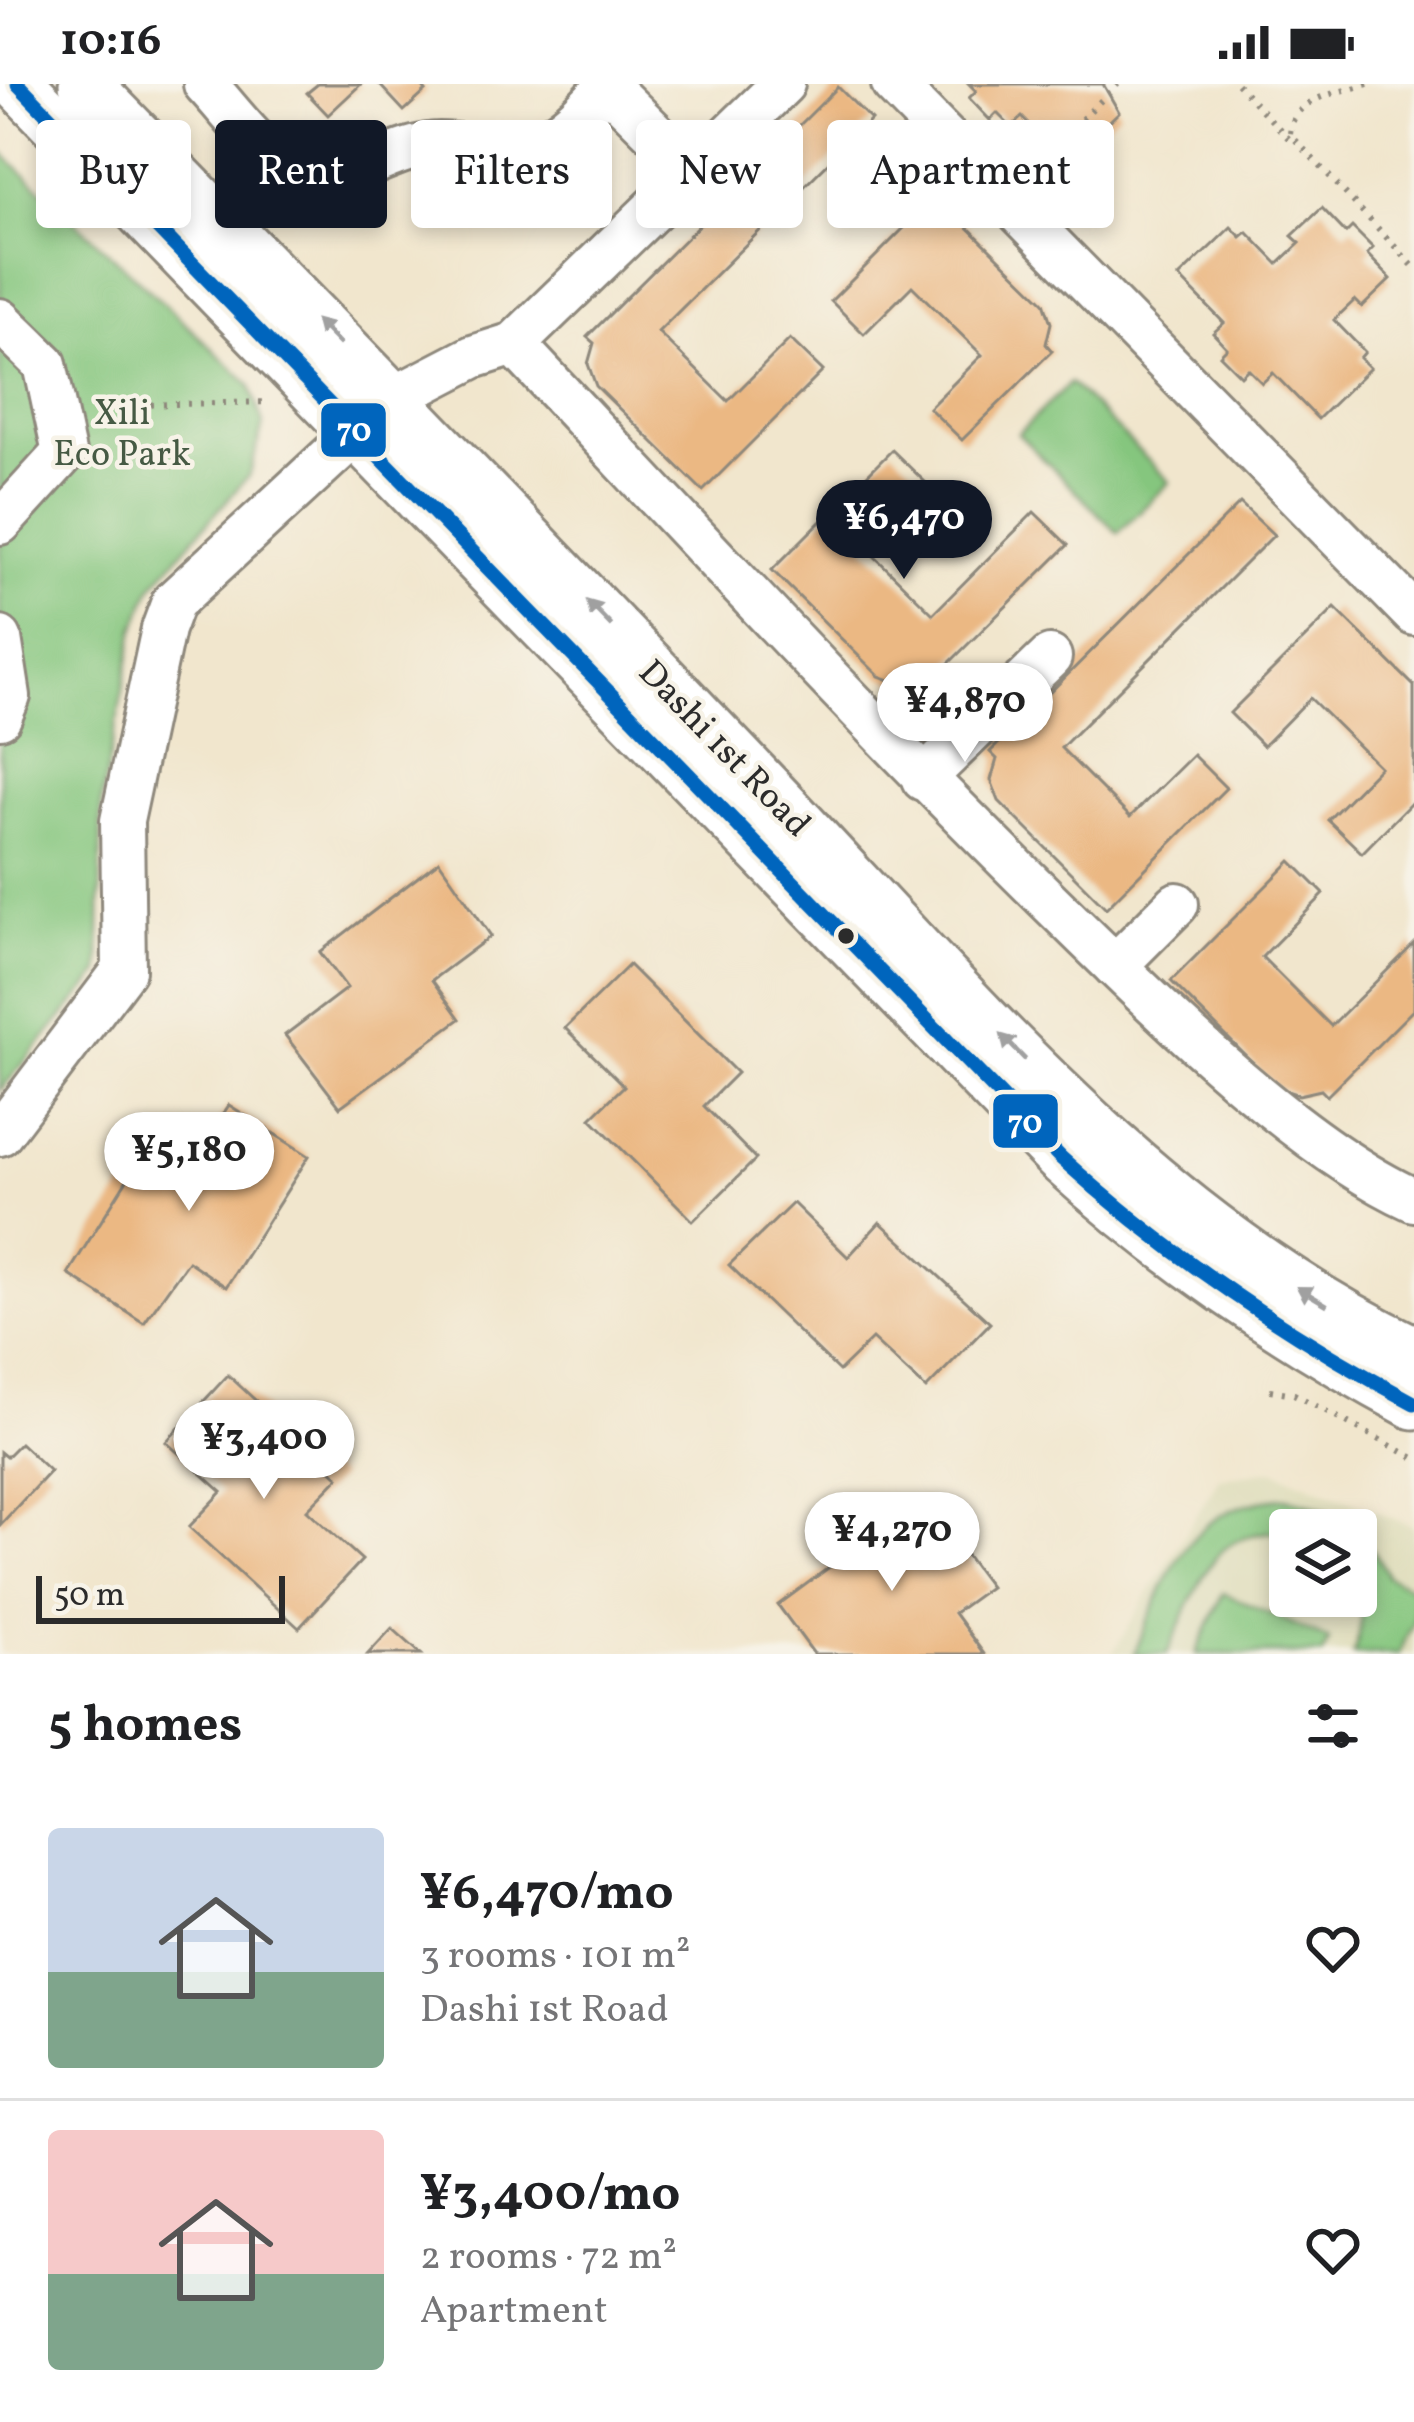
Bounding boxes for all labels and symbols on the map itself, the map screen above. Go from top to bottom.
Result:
one-way arrow [315,318,343,347]
park label: Xili Eco Park [53,390,191,481]
line badge: 70 [319,401,388,459]
text: 70 [337,410,371,456]
pin: ¥6,470 [806,480,1002,582]
one-way arrow [585,599,613,628]
street label: Dashi 1st Road [625,650,821,850]
pin: ¥4,870 [867,663,1063,765]
unlabelled marker [835,925,857,947]
one-way arrow [1000,1033,1028,1062]
line badge: 70 [991,1092,1060,1150]
text: 70 [1008,1102,1042,1148]
pin: ¥5,180 [91,1112,287,1214]
one-way arrow [1295,1286,1329,1307]
pin: ¥3,400 [166,1400,362,1502]
pin: ¥4,270 [794,1492,990,1594]
scale bar [36,1570,285,1623]

